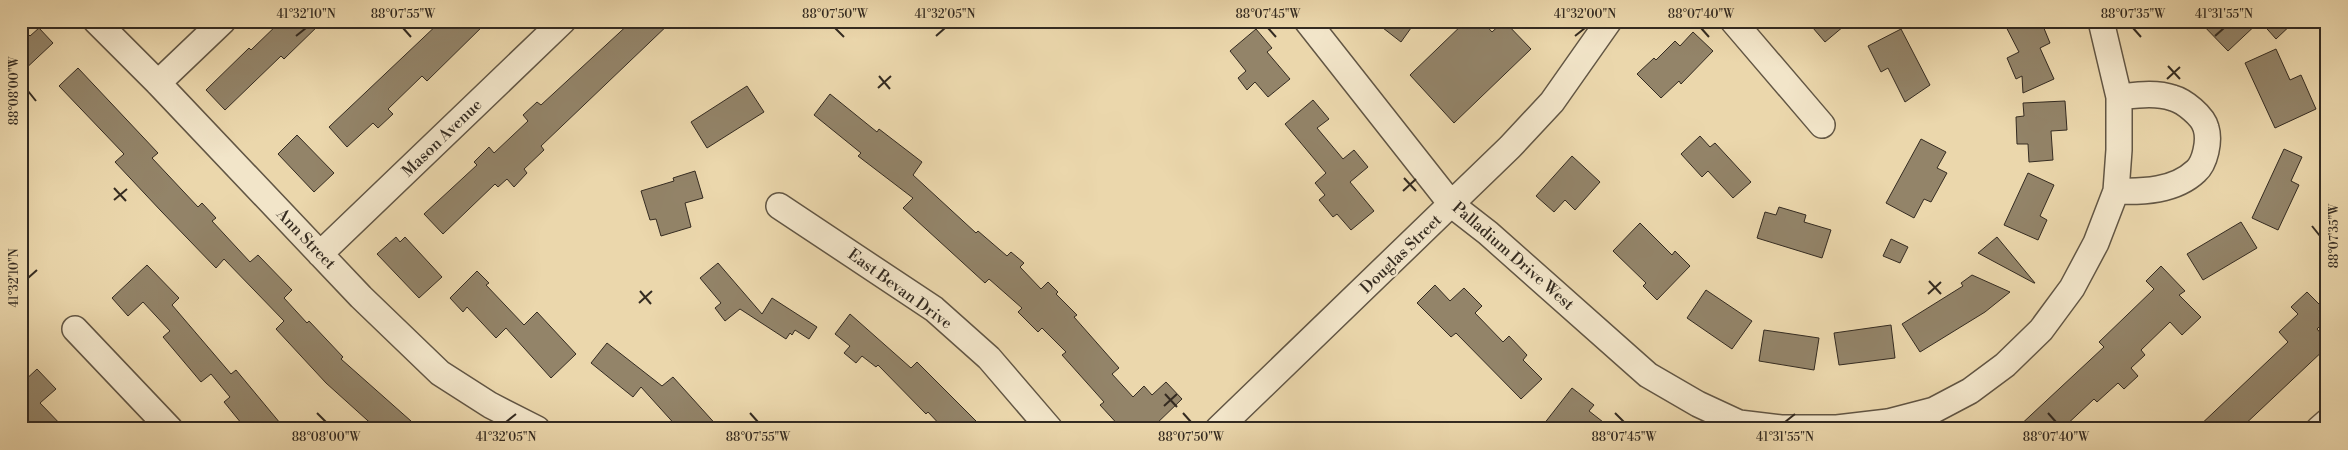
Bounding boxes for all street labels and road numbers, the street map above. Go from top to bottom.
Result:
street label: Mason Avenue [398,95,486,181]
street label: Palladium Drive West [1448,198,1578,315]
street label: Ann Street [271,204,340,274]
street label: Douglas Street [1356,210,1446,298]
street label: East Bevan Drive [844,244,956,334]

